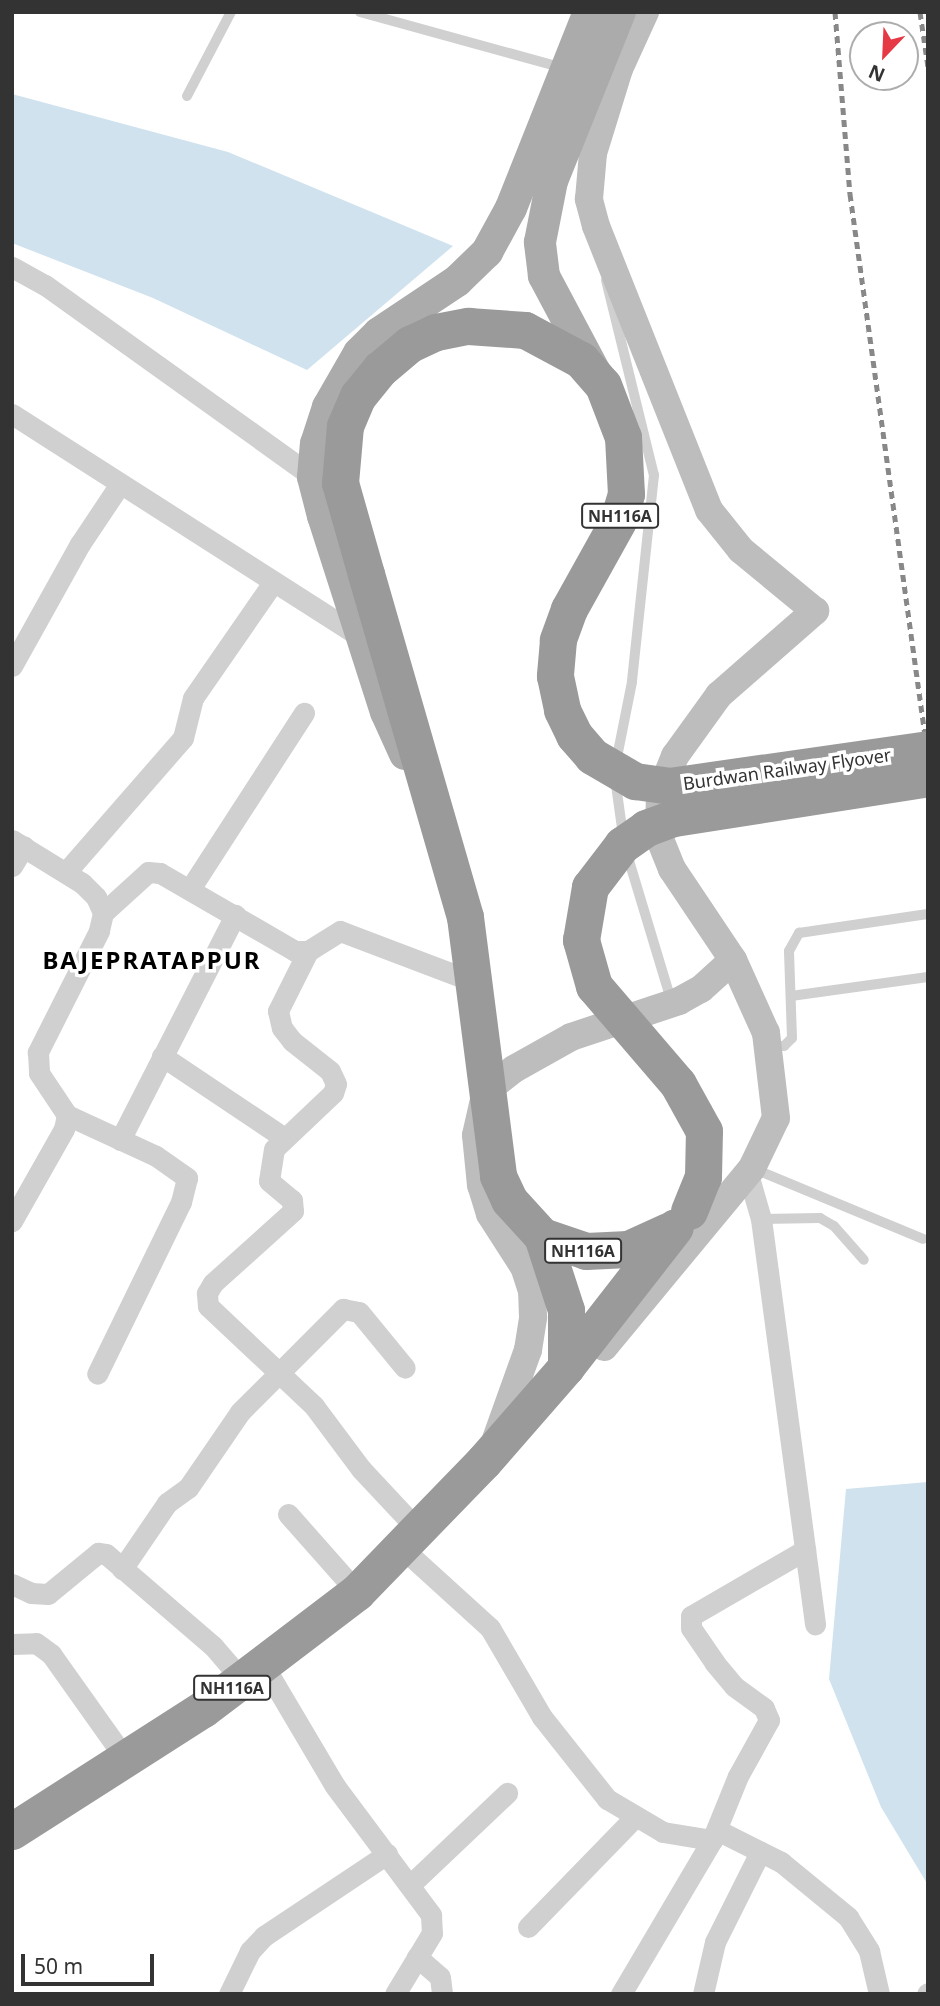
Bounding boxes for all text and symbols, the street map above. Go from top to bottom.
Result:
north arrow [849,21,919,91]
text: N [864,59,889,88]
road number: NH116A [580,503,660,528]
street label: Burdwan Railway Flyover [681,744,893,794]
district label: BAJEPRATAPPUR [44,946,260,974]
road number: NH116A [543,1238,623,1264]
road number: NH116A [192,1676,272,1700]
scale bar [24,1940,158,1984]
text: 50 m [34,1952,83,1980]

